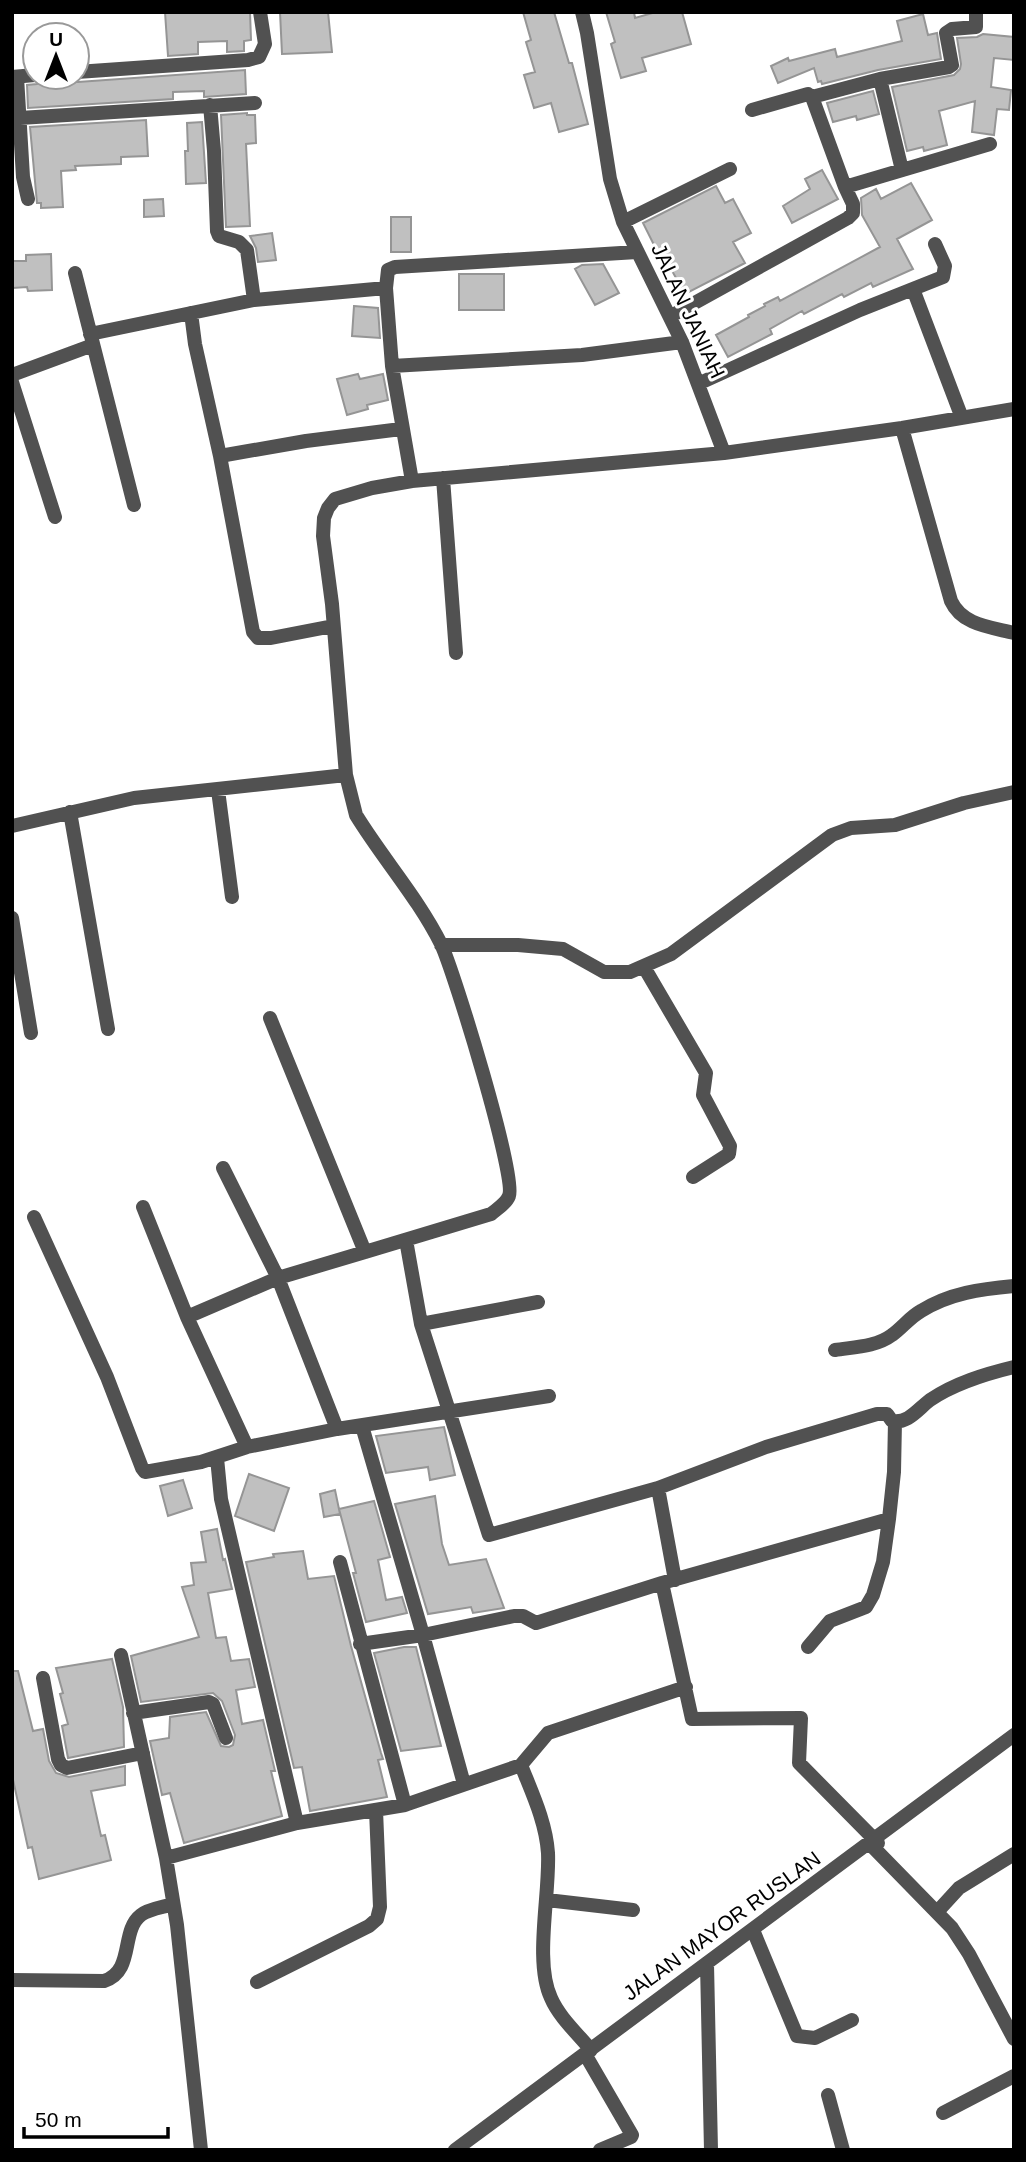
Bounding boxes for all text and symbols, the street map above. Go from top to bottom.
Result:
north arrow [21,21,91,91]
text: U [49,29,63,50]
street label: JALAN JANIAH [647,240,730,382]
street label: JALAN MAYOR RUSLAN [619,1846,825,2005]
scale bar [24,2096,168,2140]
text: 50 m [35,2108,82,2131]

